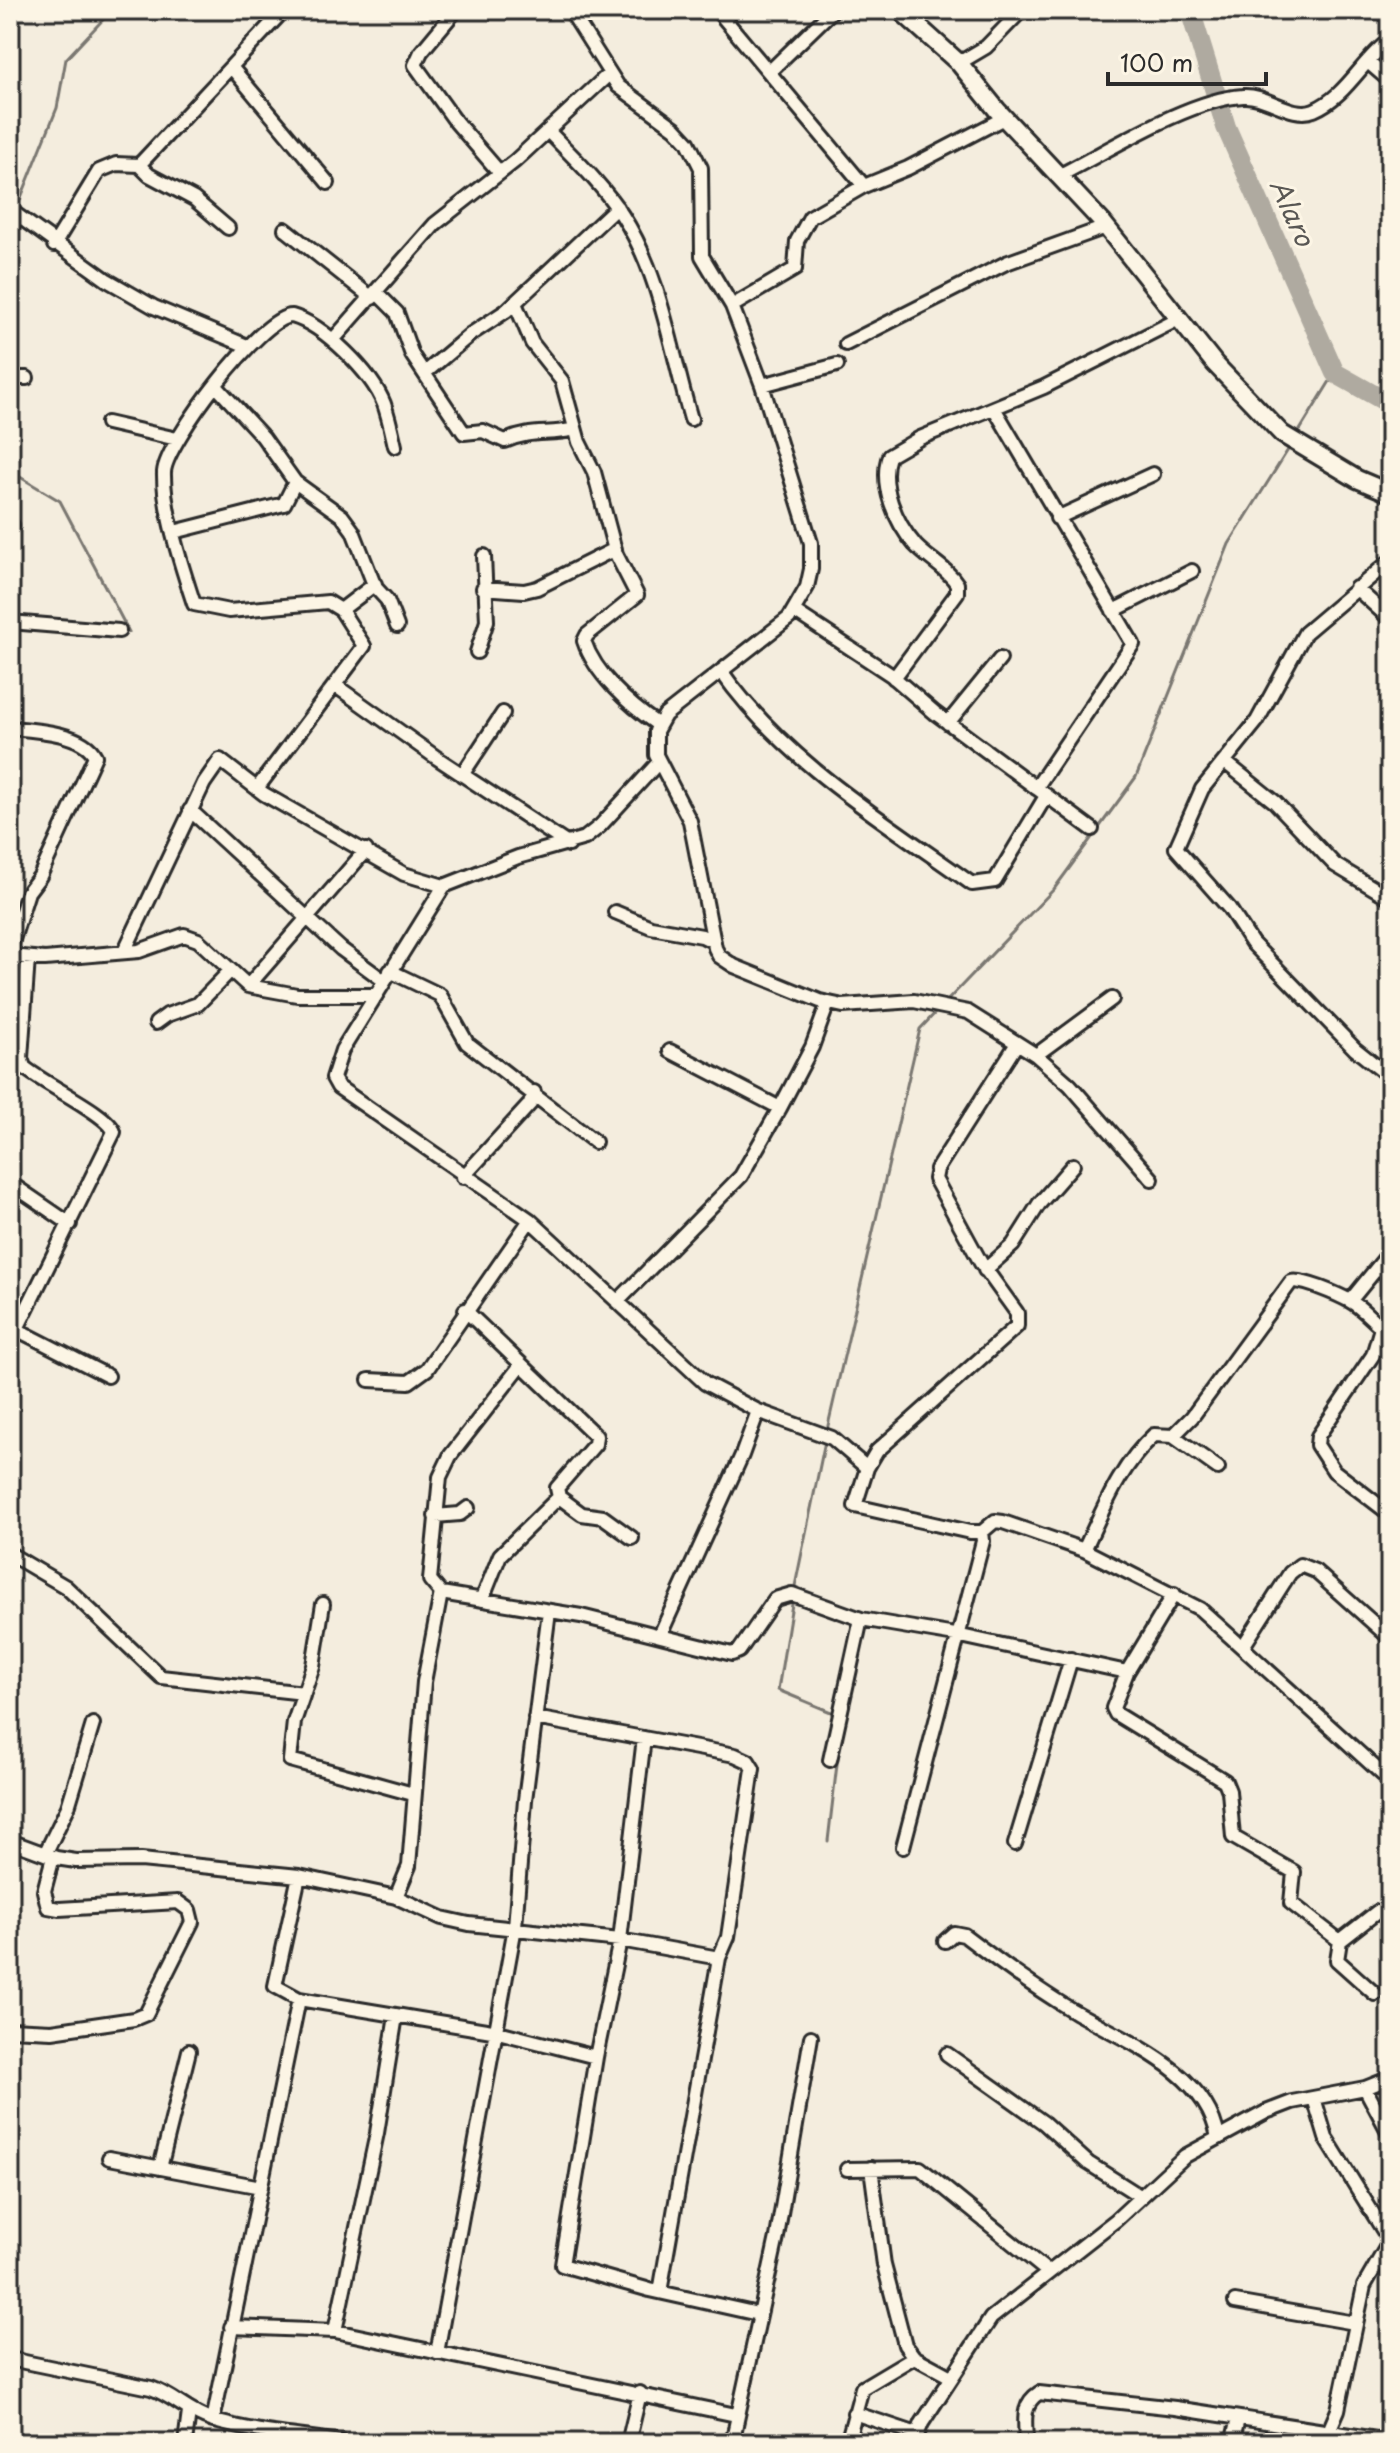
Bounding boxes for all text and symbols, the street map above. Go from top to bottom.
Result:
scale bar [1108,36,1266,86]
text: 100 m [1120,44,1193,80]
water label: Alaro [1261,172,1326,253]

